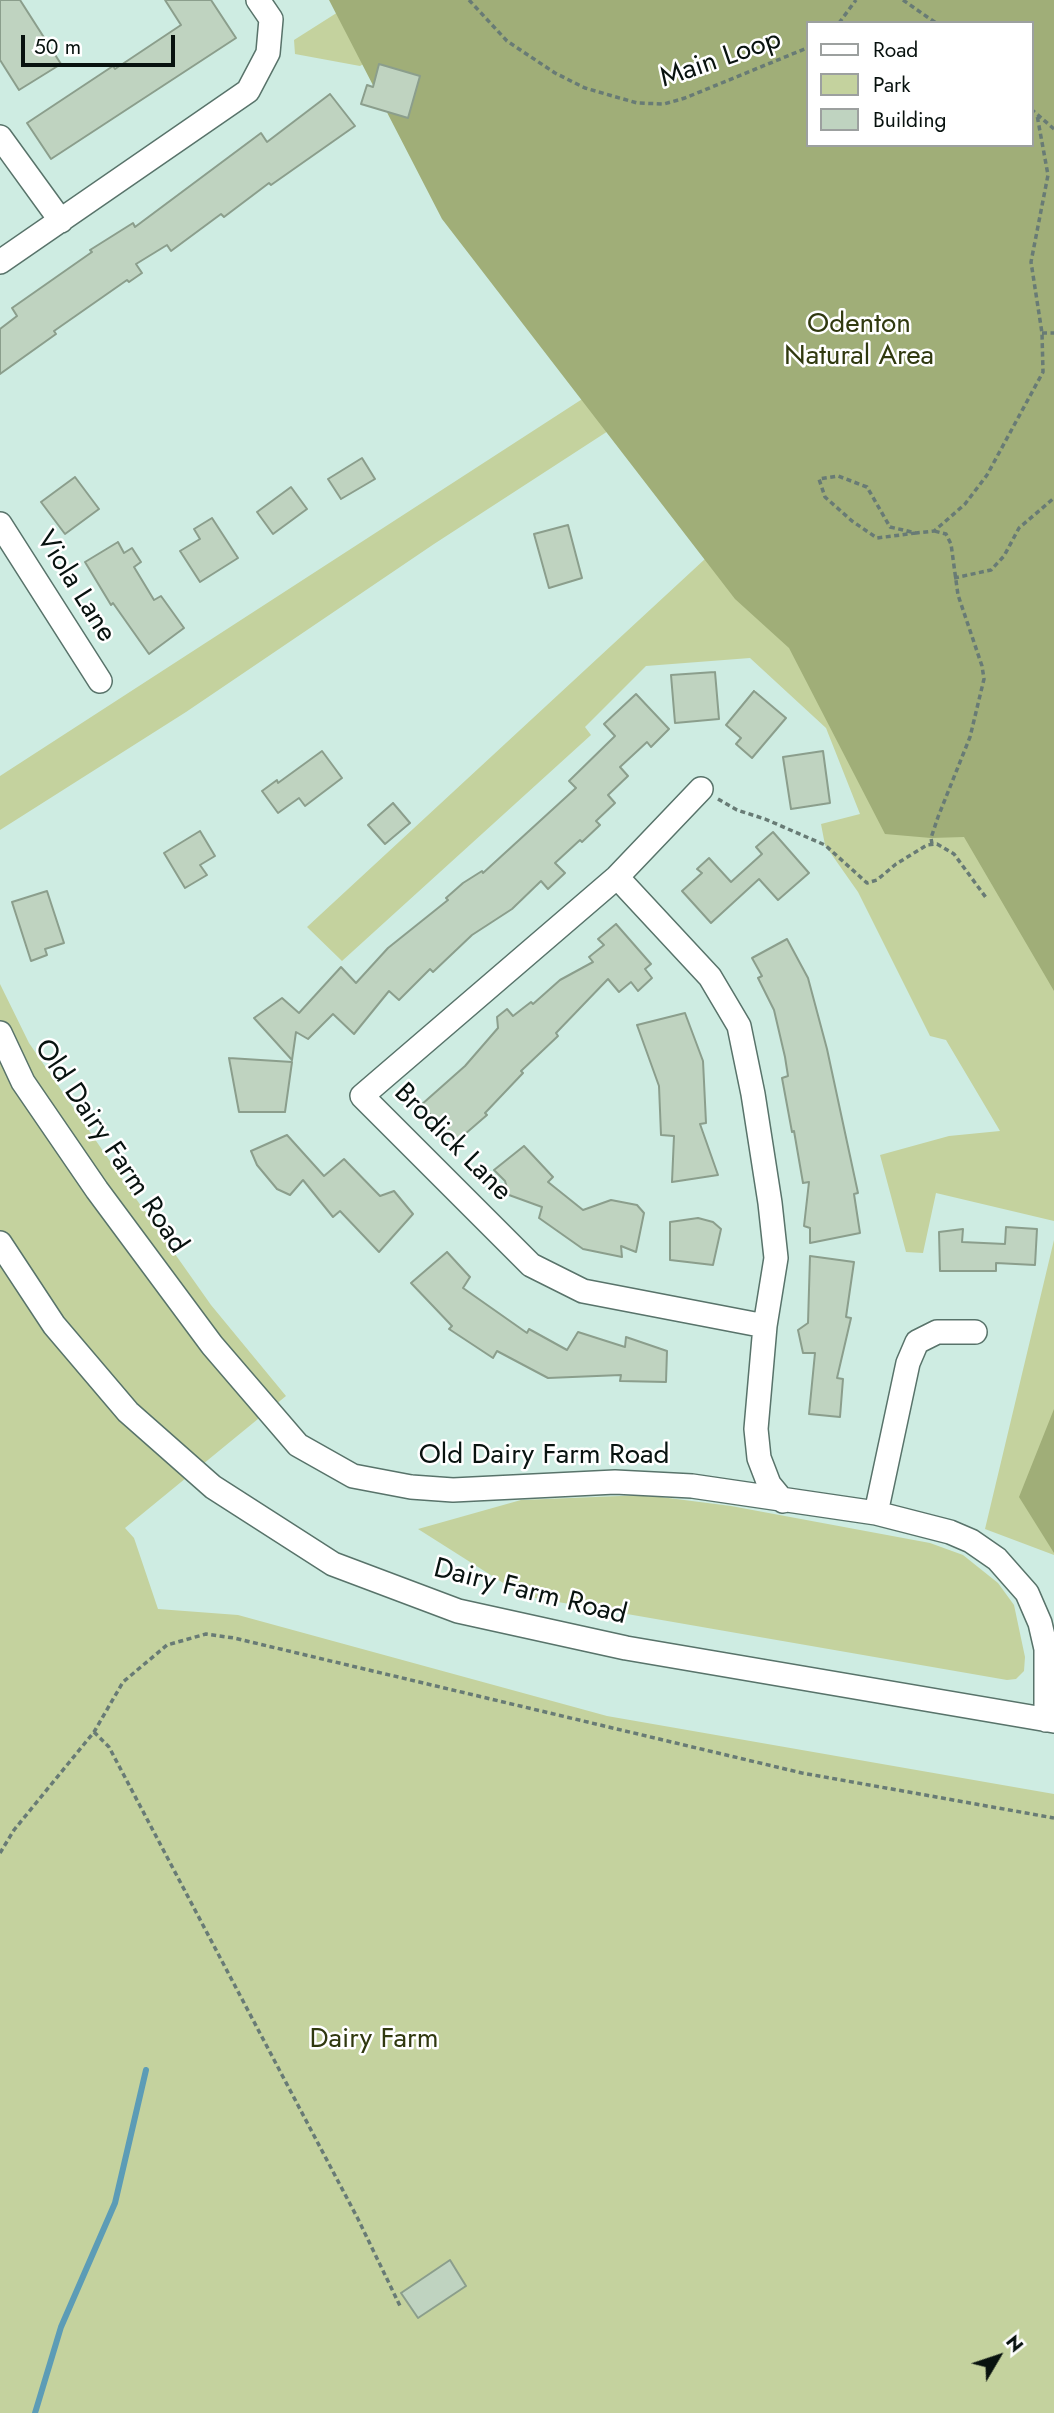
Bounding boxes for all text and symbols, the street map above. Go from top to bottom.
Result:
scale bar [24,21,178,65]
legend [806,21,1033,147]
street label: Main Loop [656,24,786,96]
text: 50 m [34,32,81,62]
text: Road [873,35,918,65]
text: Park [873,70,910,100]
text: Building [873,105,946,135]
park label: Odenton Natural Area [784,308,934,374]
street label: Viola Lane [28,525,122,649]
street label: Old Dairy Farm Road [26,1034,194,1260]
street label: Brodick Lane [386,1077,518,1209]
street label: Old Dairy Farm Road [419,1439,669,1473]
street label: Dairy Farm Road [430,1553,630,1633]
park label: Dairy Farm [309,2023,439,2057]
north arrow [963,2322,1033,2392]
text: N [999,2329,1030,2358]

